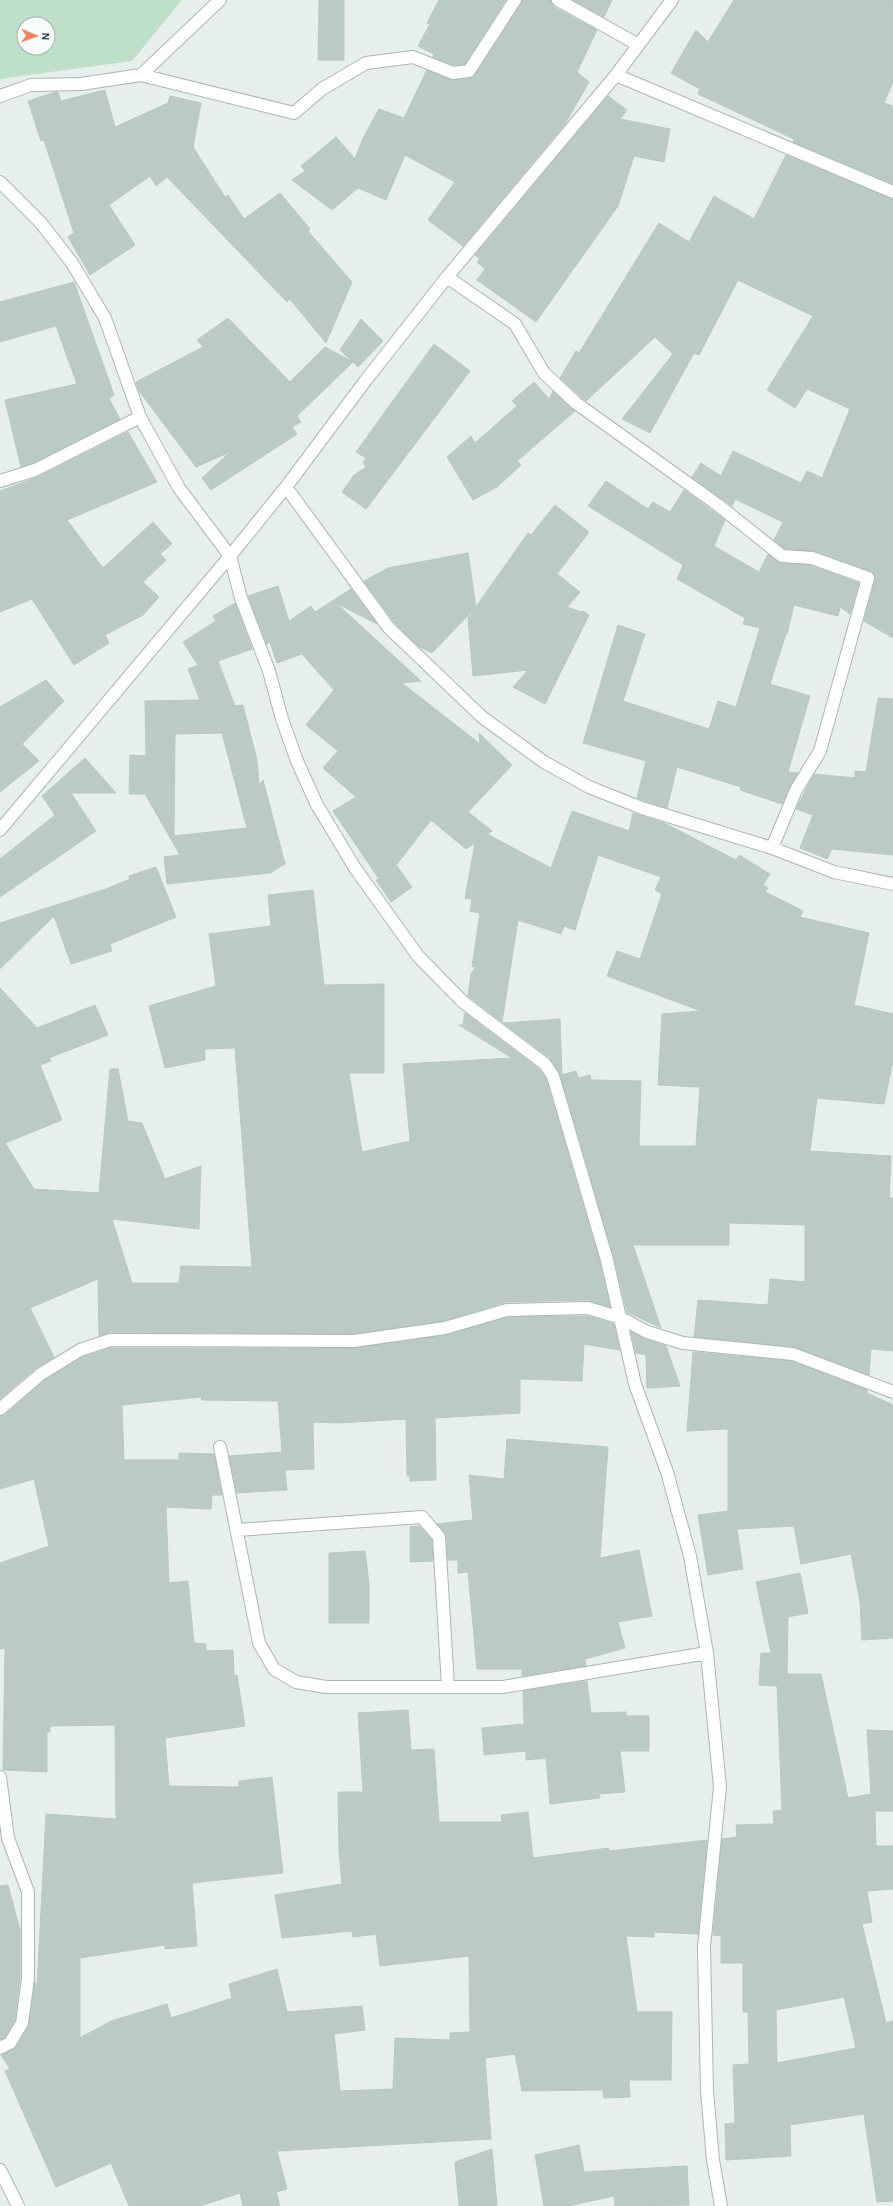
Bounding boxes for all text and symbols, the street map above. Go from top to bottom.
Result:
north arrow [16,16,56,56]
text: N [40,32,51,40]

